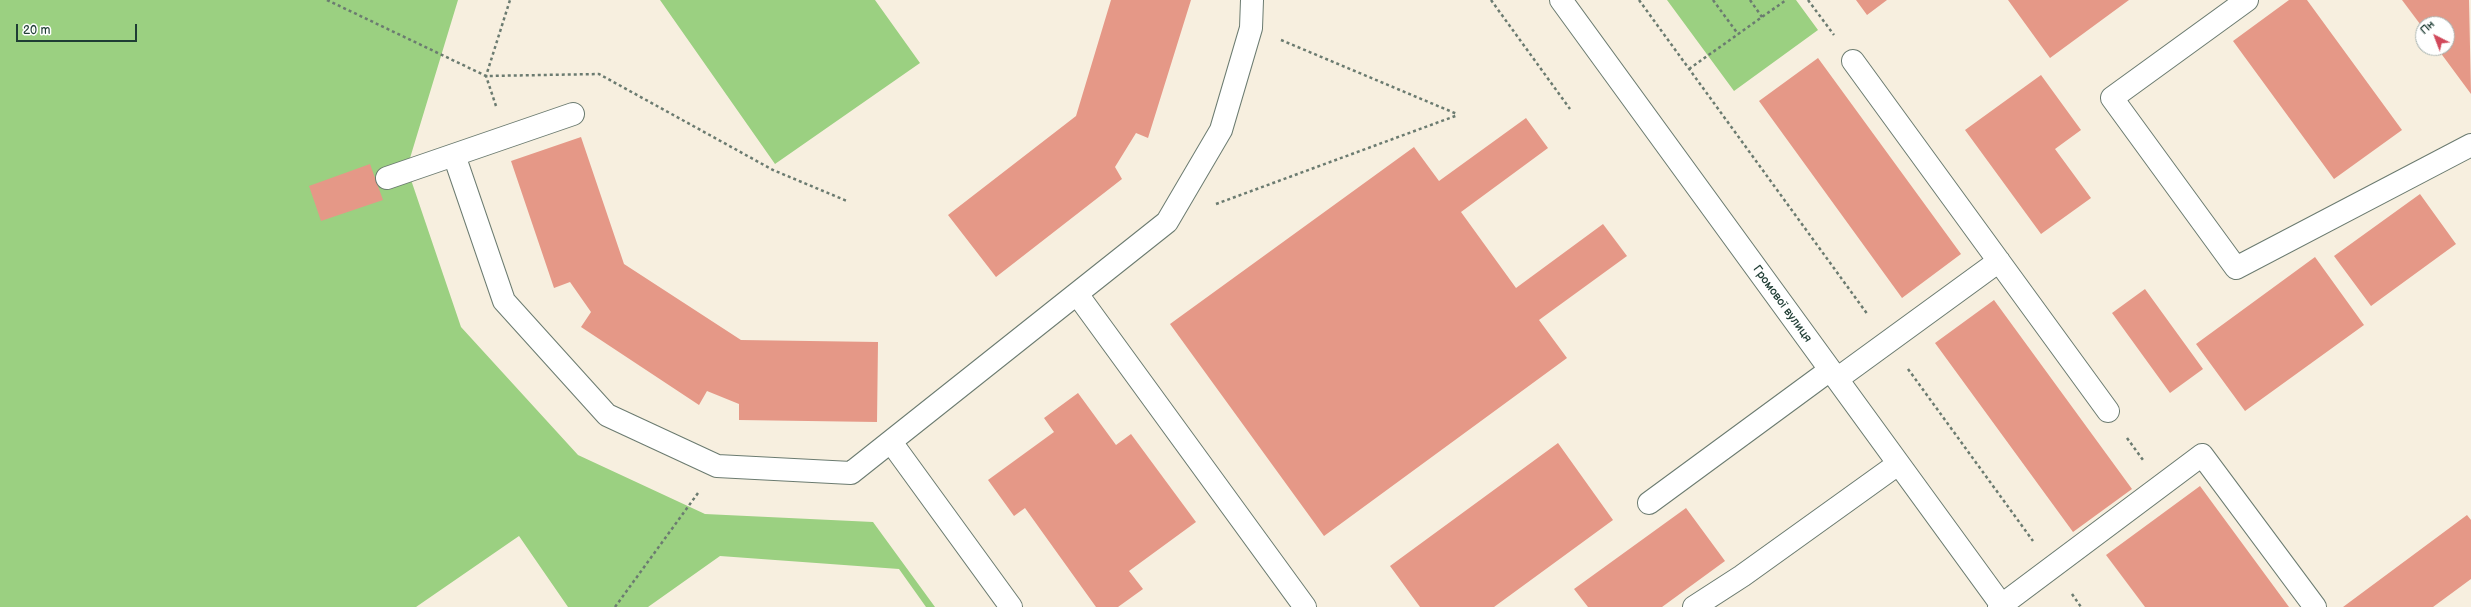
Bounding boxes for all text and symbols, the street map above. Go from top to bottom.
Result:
scale bar [18,16,139,42]
north arrow [2415,16,2455,56]
text: Пн [2417,18,2437,37]
text: 20 m [23,23,50,38]
street label: Громової вулиця [1749,263,1815,345]

